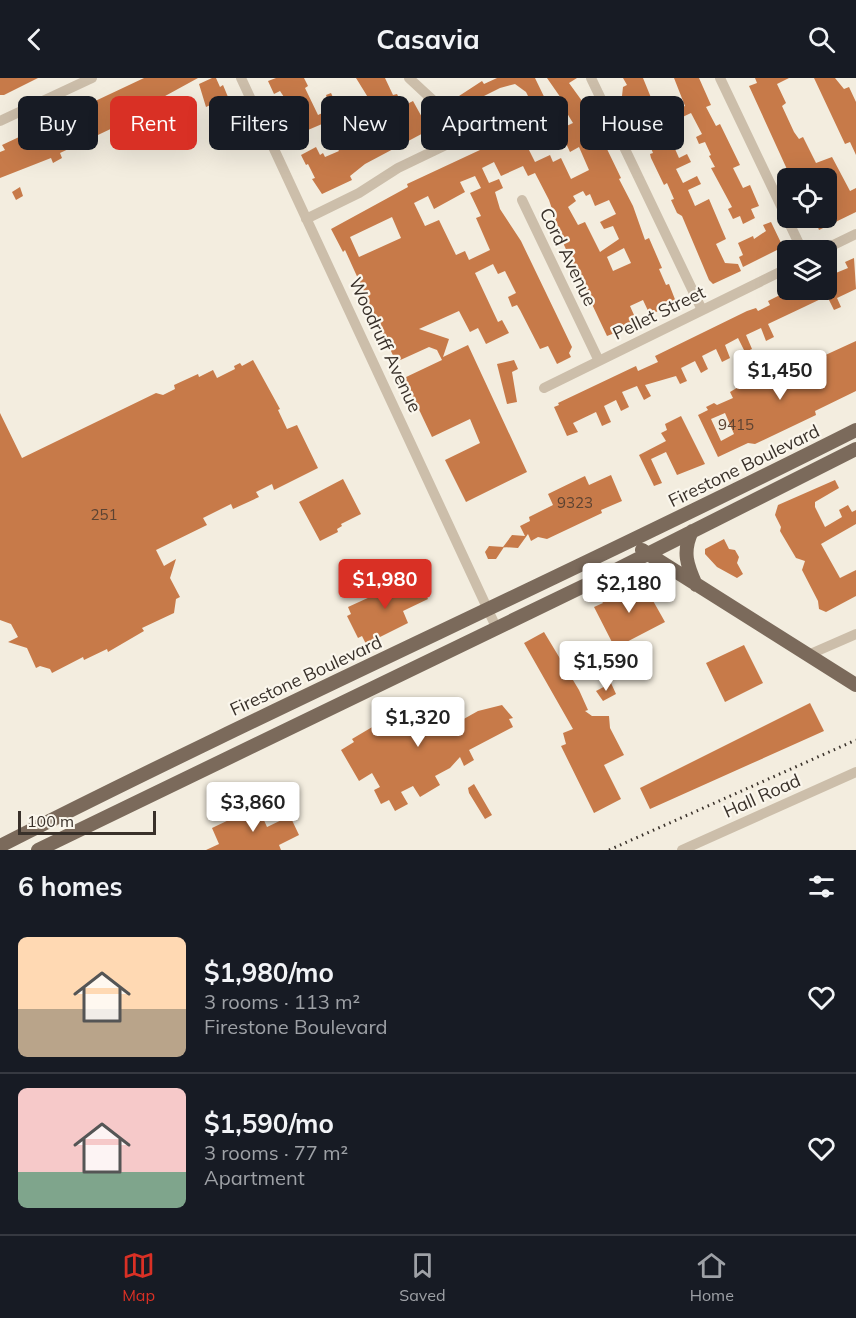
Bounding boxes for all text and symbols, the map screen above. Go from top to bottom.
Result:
text: Casavia [376,22,480,56]
icon: back [18,23,51,56]
icon: search [805,23,838,56]
chip: Buy [18,96,98,150]
chip: Rent [110,96,197,150]
chip: Filters [209,96,309,150]
chip: New [321,96,409,150]
chip: Apartment [421,96,568,150]
chip: House [580,96,684,150]
map controls [777,168,837,300]
button: locate [777,168,837,228]
street label: Cord Avenue [535,204,602,310]
button: layers [777,240,837,300]
street label: Woodruff Avenue [344,274,427,416]
street label: Pellet Street [609,280,709,345]
pin: $1,450 [731,350,829,401]
text: $1,450 [748,357,812,382]
house number: 9415 [718,415,754,434]
street label: Firestone Boulevard [664,419,823,512]
house number: 9323 [557,493,593,512]
house number: 251 [90,505,118,524]
pin: $1,980 [336,559,434,610]
pin: $2,180 [580,563,678,614]
text: $1,980 [353,566,417,591]
text: $2,180 [597,570,661,595]
street label: Firestone Boulevard [226,630,386,721]
pin: $1,590 [557,641,655,692]
text: $1,590 [574,648,638,673]
pin: $1,320 [369,697,467,748]
text: $1,320 [386,704,450,729]
street label: Hall Road [720,768,804,823]
pin: $3,860 [204,782,302,833]
text: $3,860 [221,789,285,814]
scale bar [18,808,156,836]
text: 100 m [27,811,74,831]
text: 6 homes [18,870,122,903]
icon: filters [805,870,838,903]
text: $1,980/mo [204,956,334,989]
icon: home [66,961,138,1033]
icon: heart [805,981,838,1014]
text: 3 rooms · 113 m² [204,989,360,1014]
text: Firestone Boulevard [204,1014,388,1039]
text: $1,590/mo [204,1107,334,1140]
icon: home [66,1112,138,1184]
icon: heart [805,1132,838,1165]
text: 3 rooms · 77 m² [204,1140,348,1165]
text: Apartment [204,1165,305,1190]
tab: Map [122,1249,155,1305]
tab: Saved [399,1249,446,1305]
tab: Home [690,1249,734,1305]

